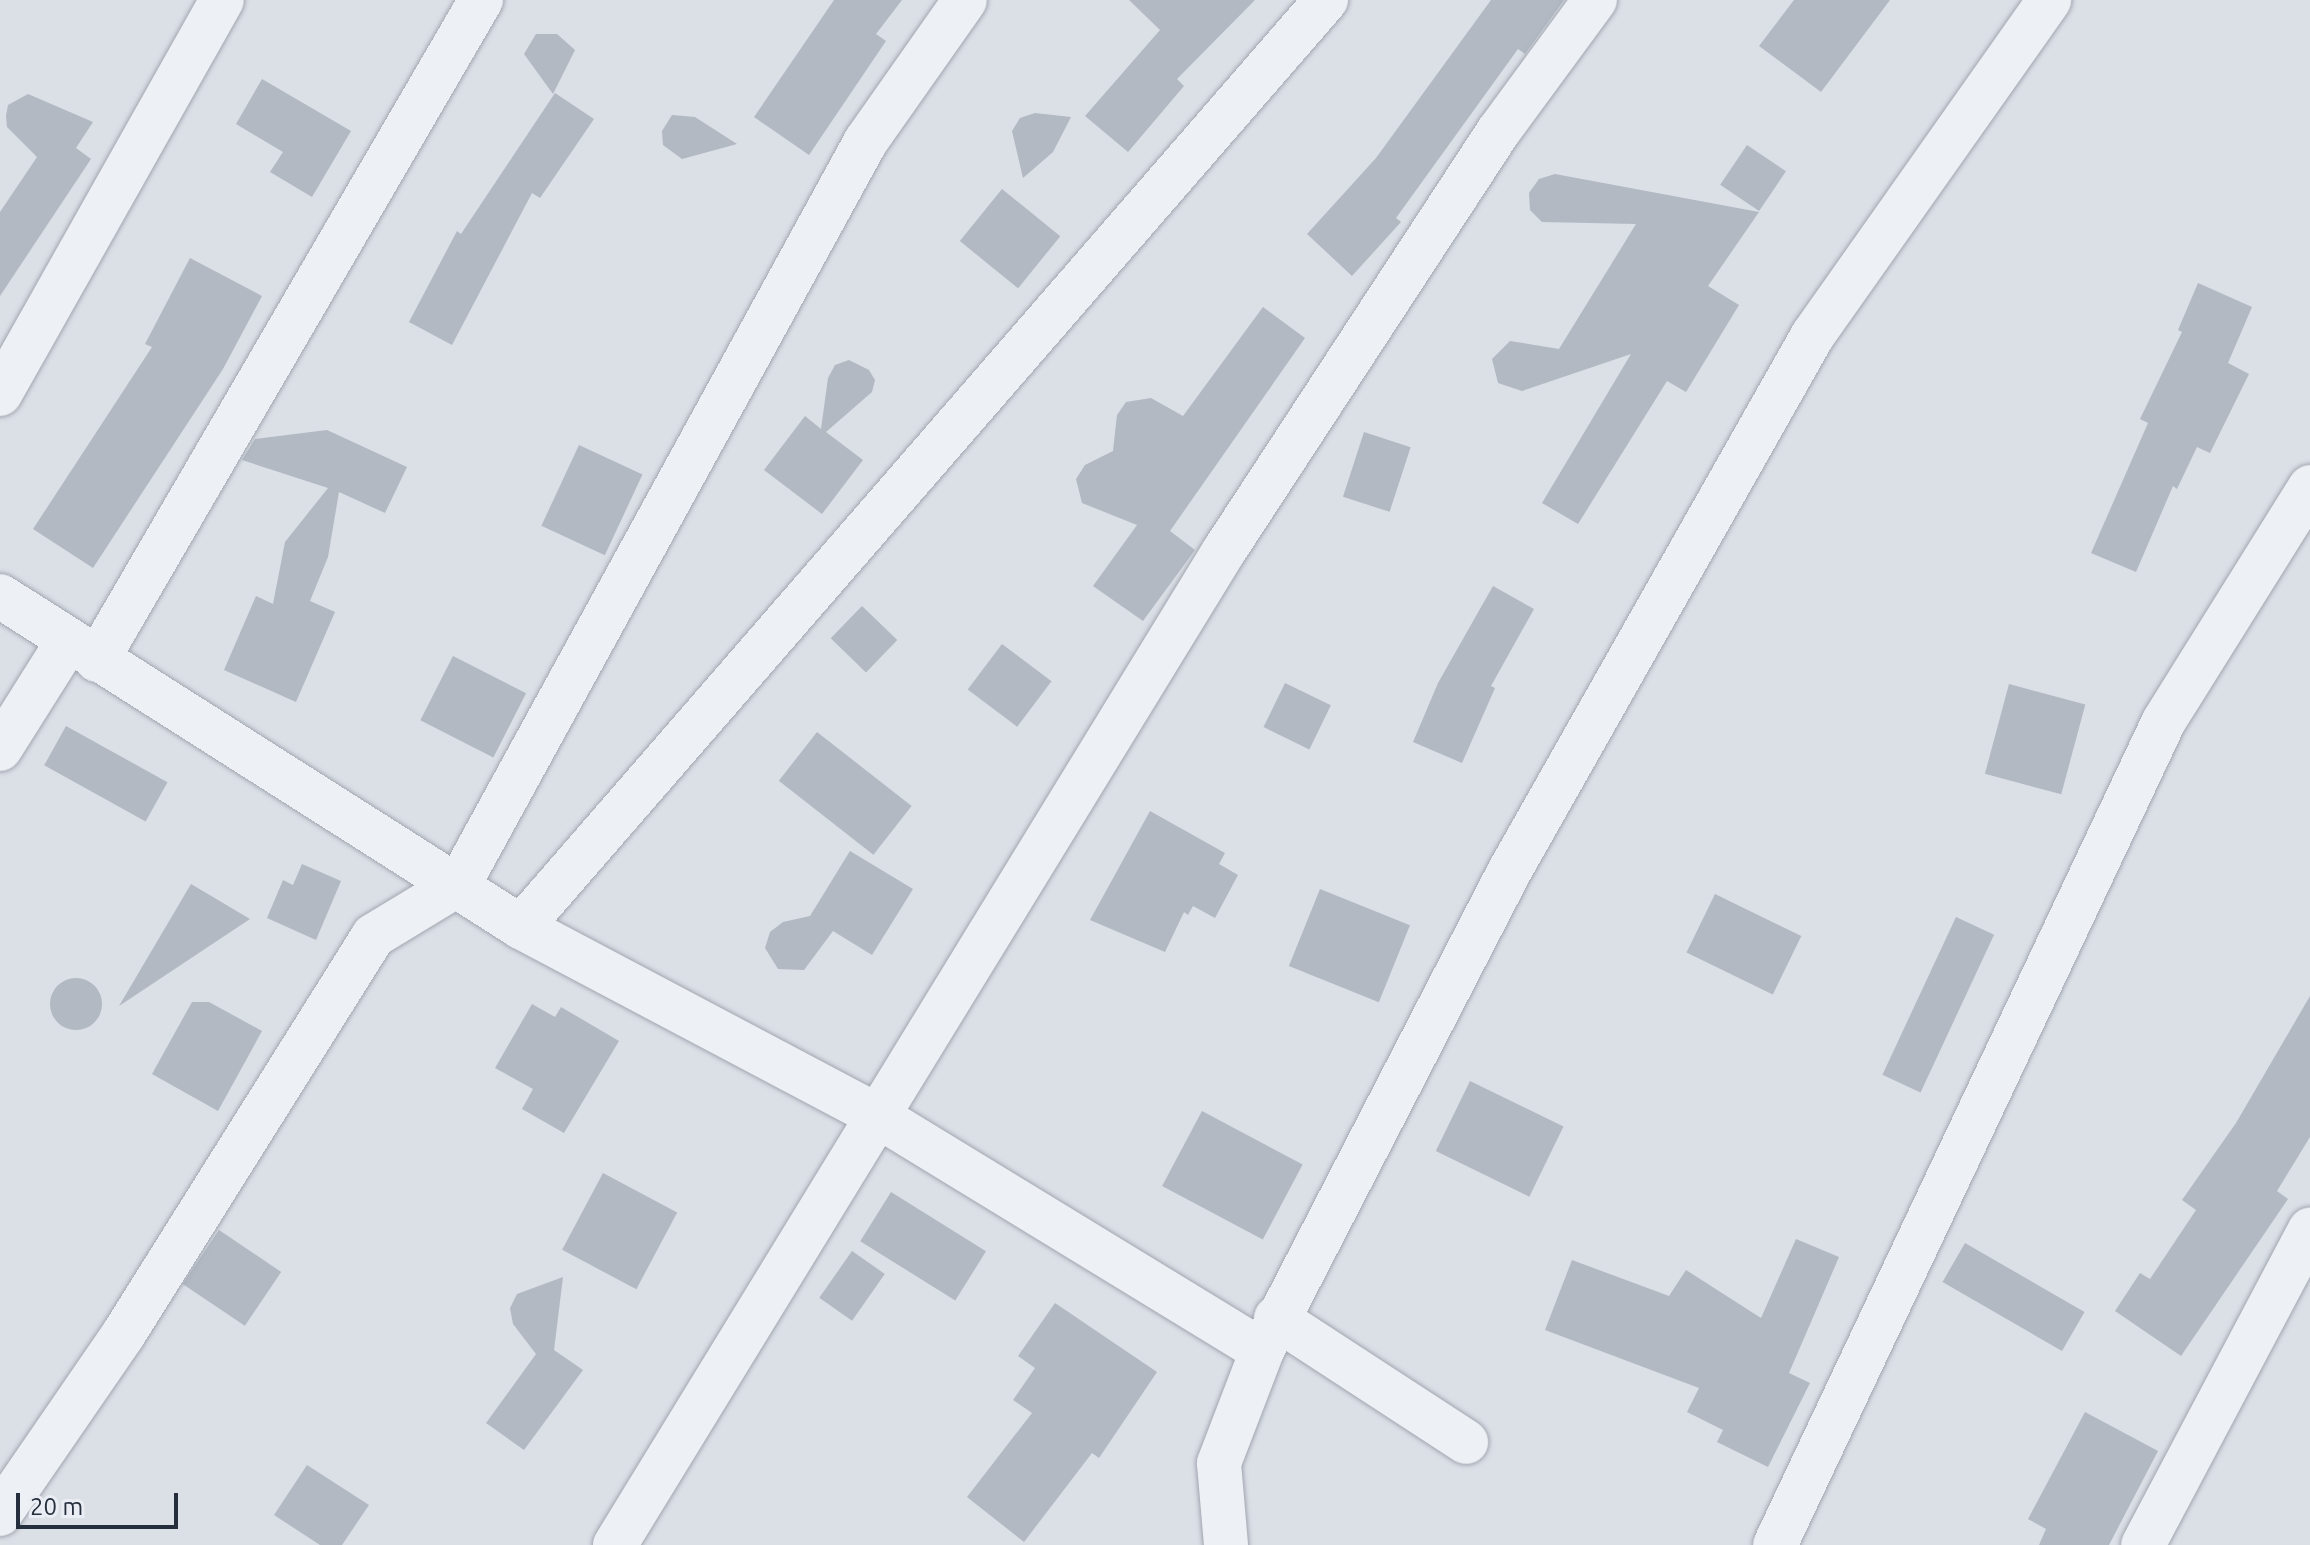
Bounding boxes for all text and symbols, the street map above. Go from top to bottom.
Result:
scale bar [20,1477,182,1527]
text: 20 m [30,1493,83,1520]

